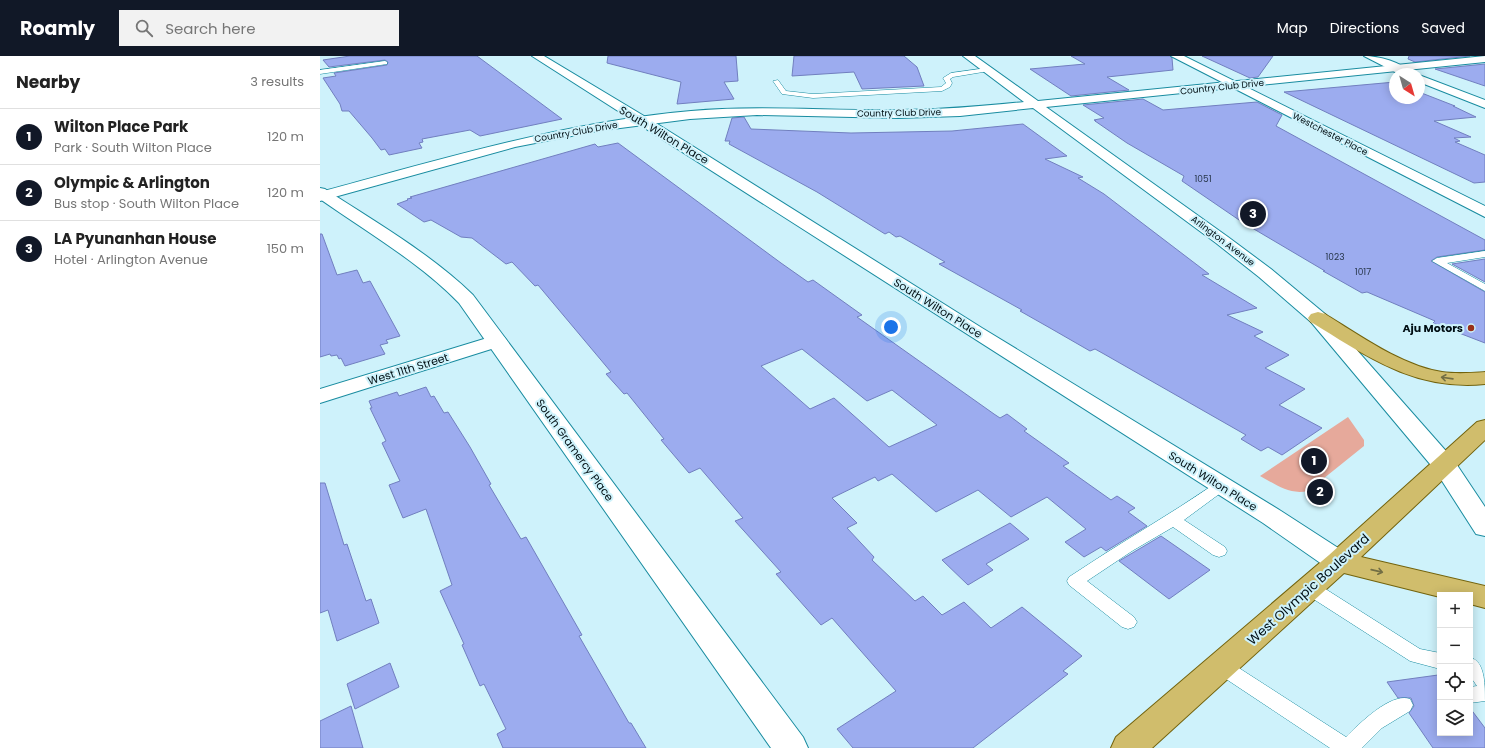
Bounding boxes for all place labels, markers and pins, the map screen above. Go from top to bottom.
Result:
pin: 3 [1240,199,1266,229]
place label: Aju Motors [1402,320,1463,336]
marker: Aju Motors [1466,323,1476,333]
pin: 1 [1301,446,1327,476]
pin: 2 [1307,477,1333,507]

